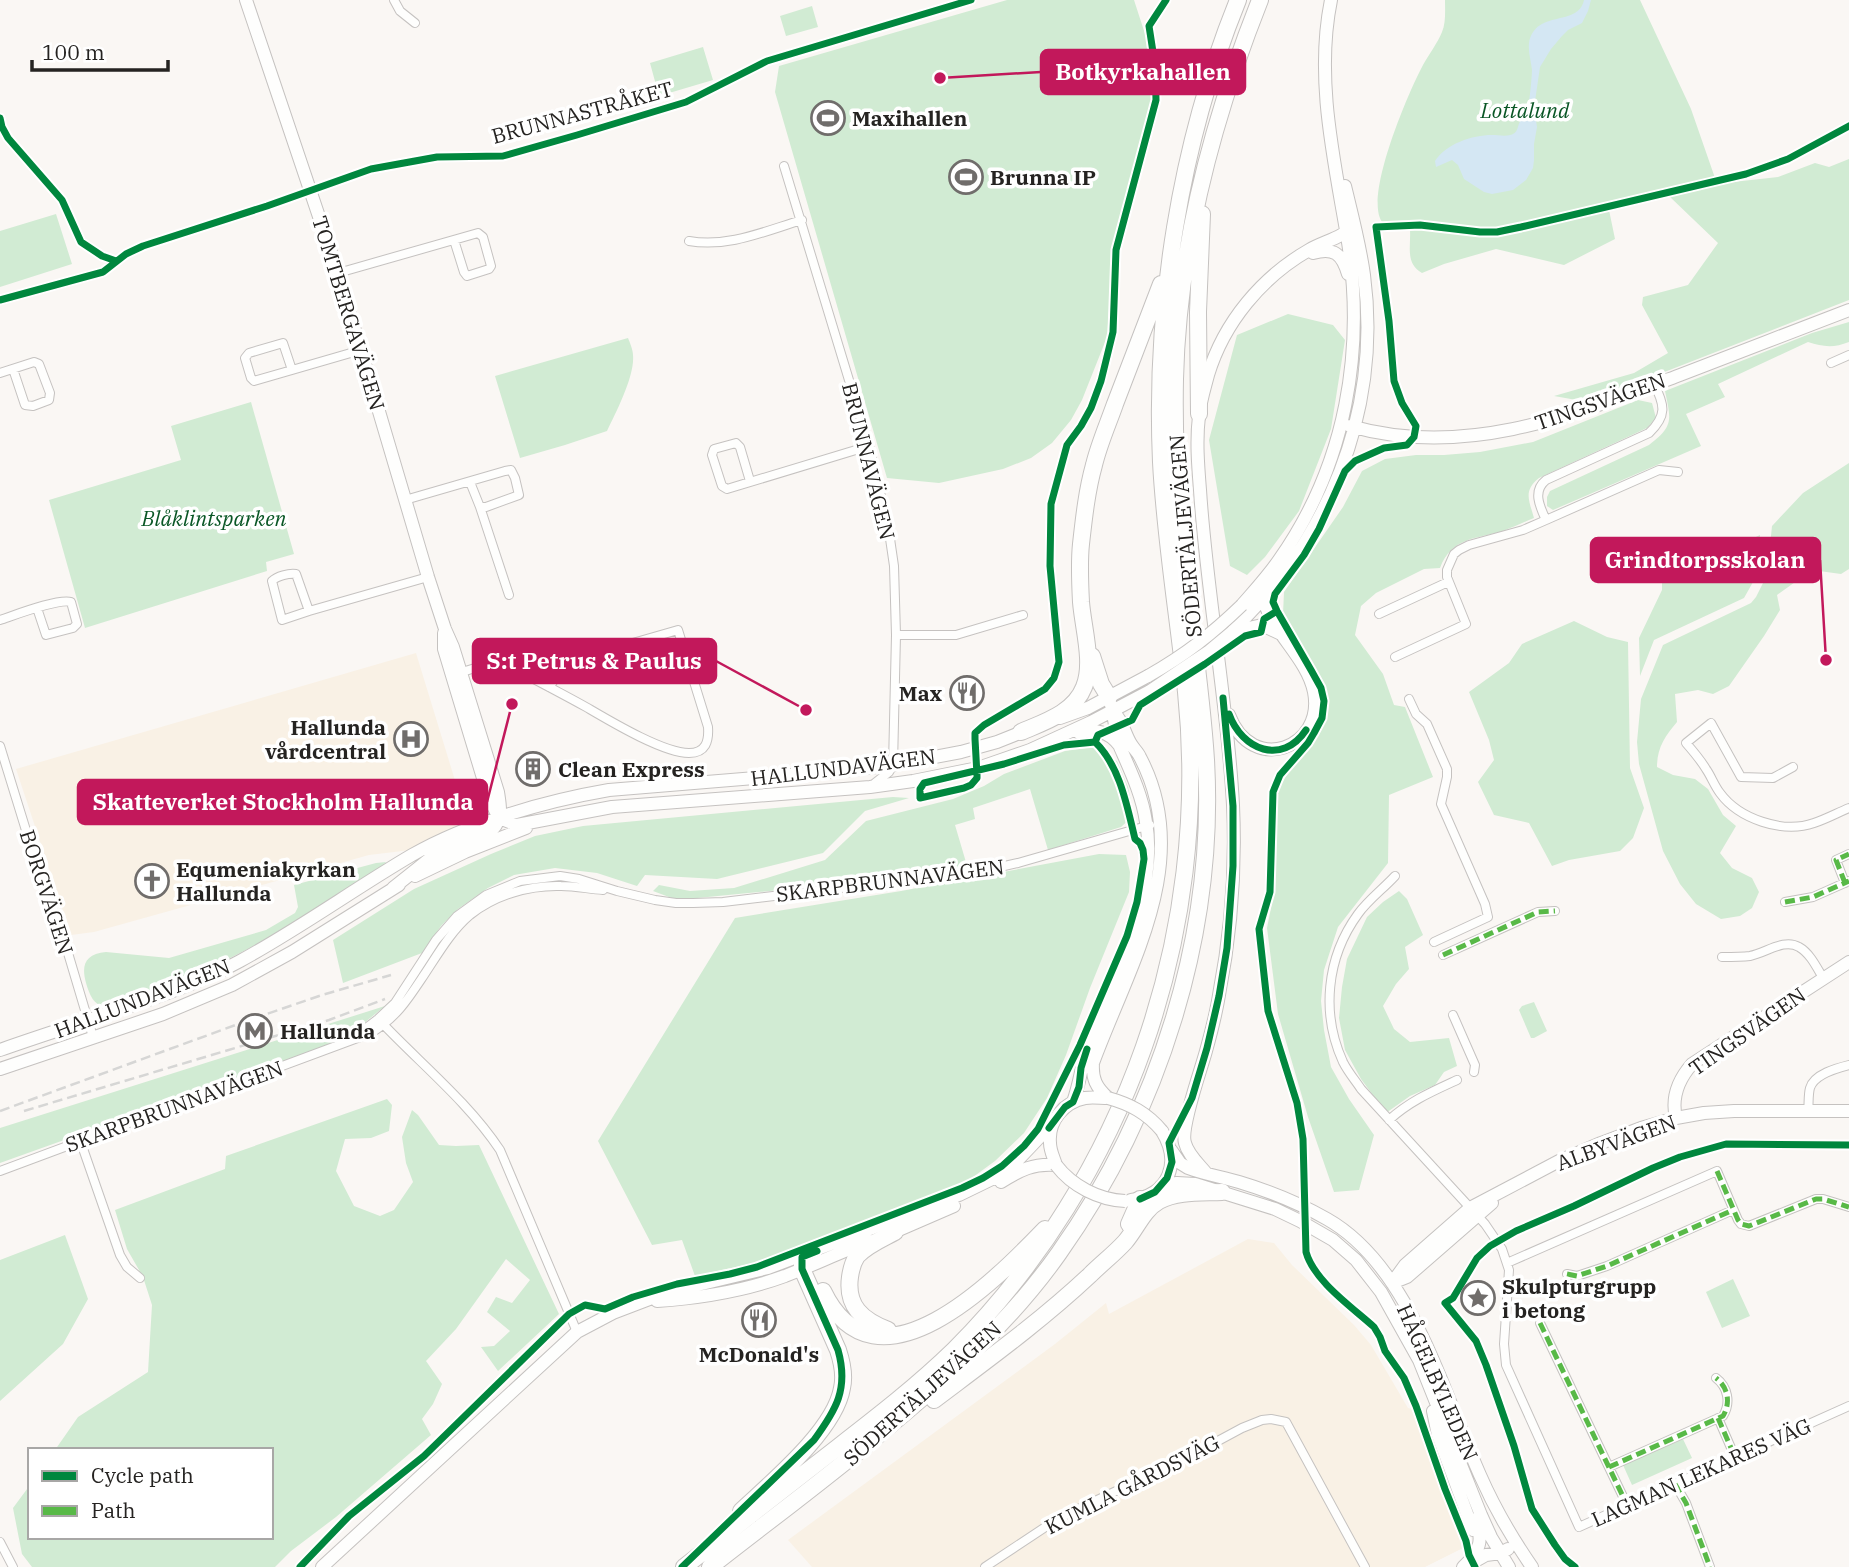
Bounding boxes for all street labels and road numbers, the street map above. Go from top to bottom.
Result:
street label: BRUNNASTRÅKET [488,74,676,150]
street label: TOMTBERGAVÄGEN [306,212,392,414]
street label: TINGSVÄGEN [1531,366,1669,436]
street label: BRUNNAVÄGEN [836,380,902,542]
street label: SÖDERTÄLJEVÄGEN [1162,433,1208,639]
street label: HALLUNDAVÄGEN [749,742,937,792]
street label: BORGVÄGEN [14,826,80,958]
street label: SKARPBRUNNAVÄGEN [774,852,1006,908]
street label: HALLUNDAVÄGEN [50,952,234,1044]
street label: TINGSVÄGEN [1683,980,1811,1082]
street label: SKARPBRUNNAVÄGEN [61,1054,287,1158]
street label: ALBYVÄGEN [1552,1107,1680,1177]
street label: HÅGELBYLEDEN [1391,1299,1485,1465]
street label: SÖDERTÄLJEVÄGEN [837,1315,1007,1471]
street label: LAGMAN LEKARES VÄG [1587,1411,1815,1533]
street label: KUMLA GÅRDSVÄG [1040,1428,1224,1540]

